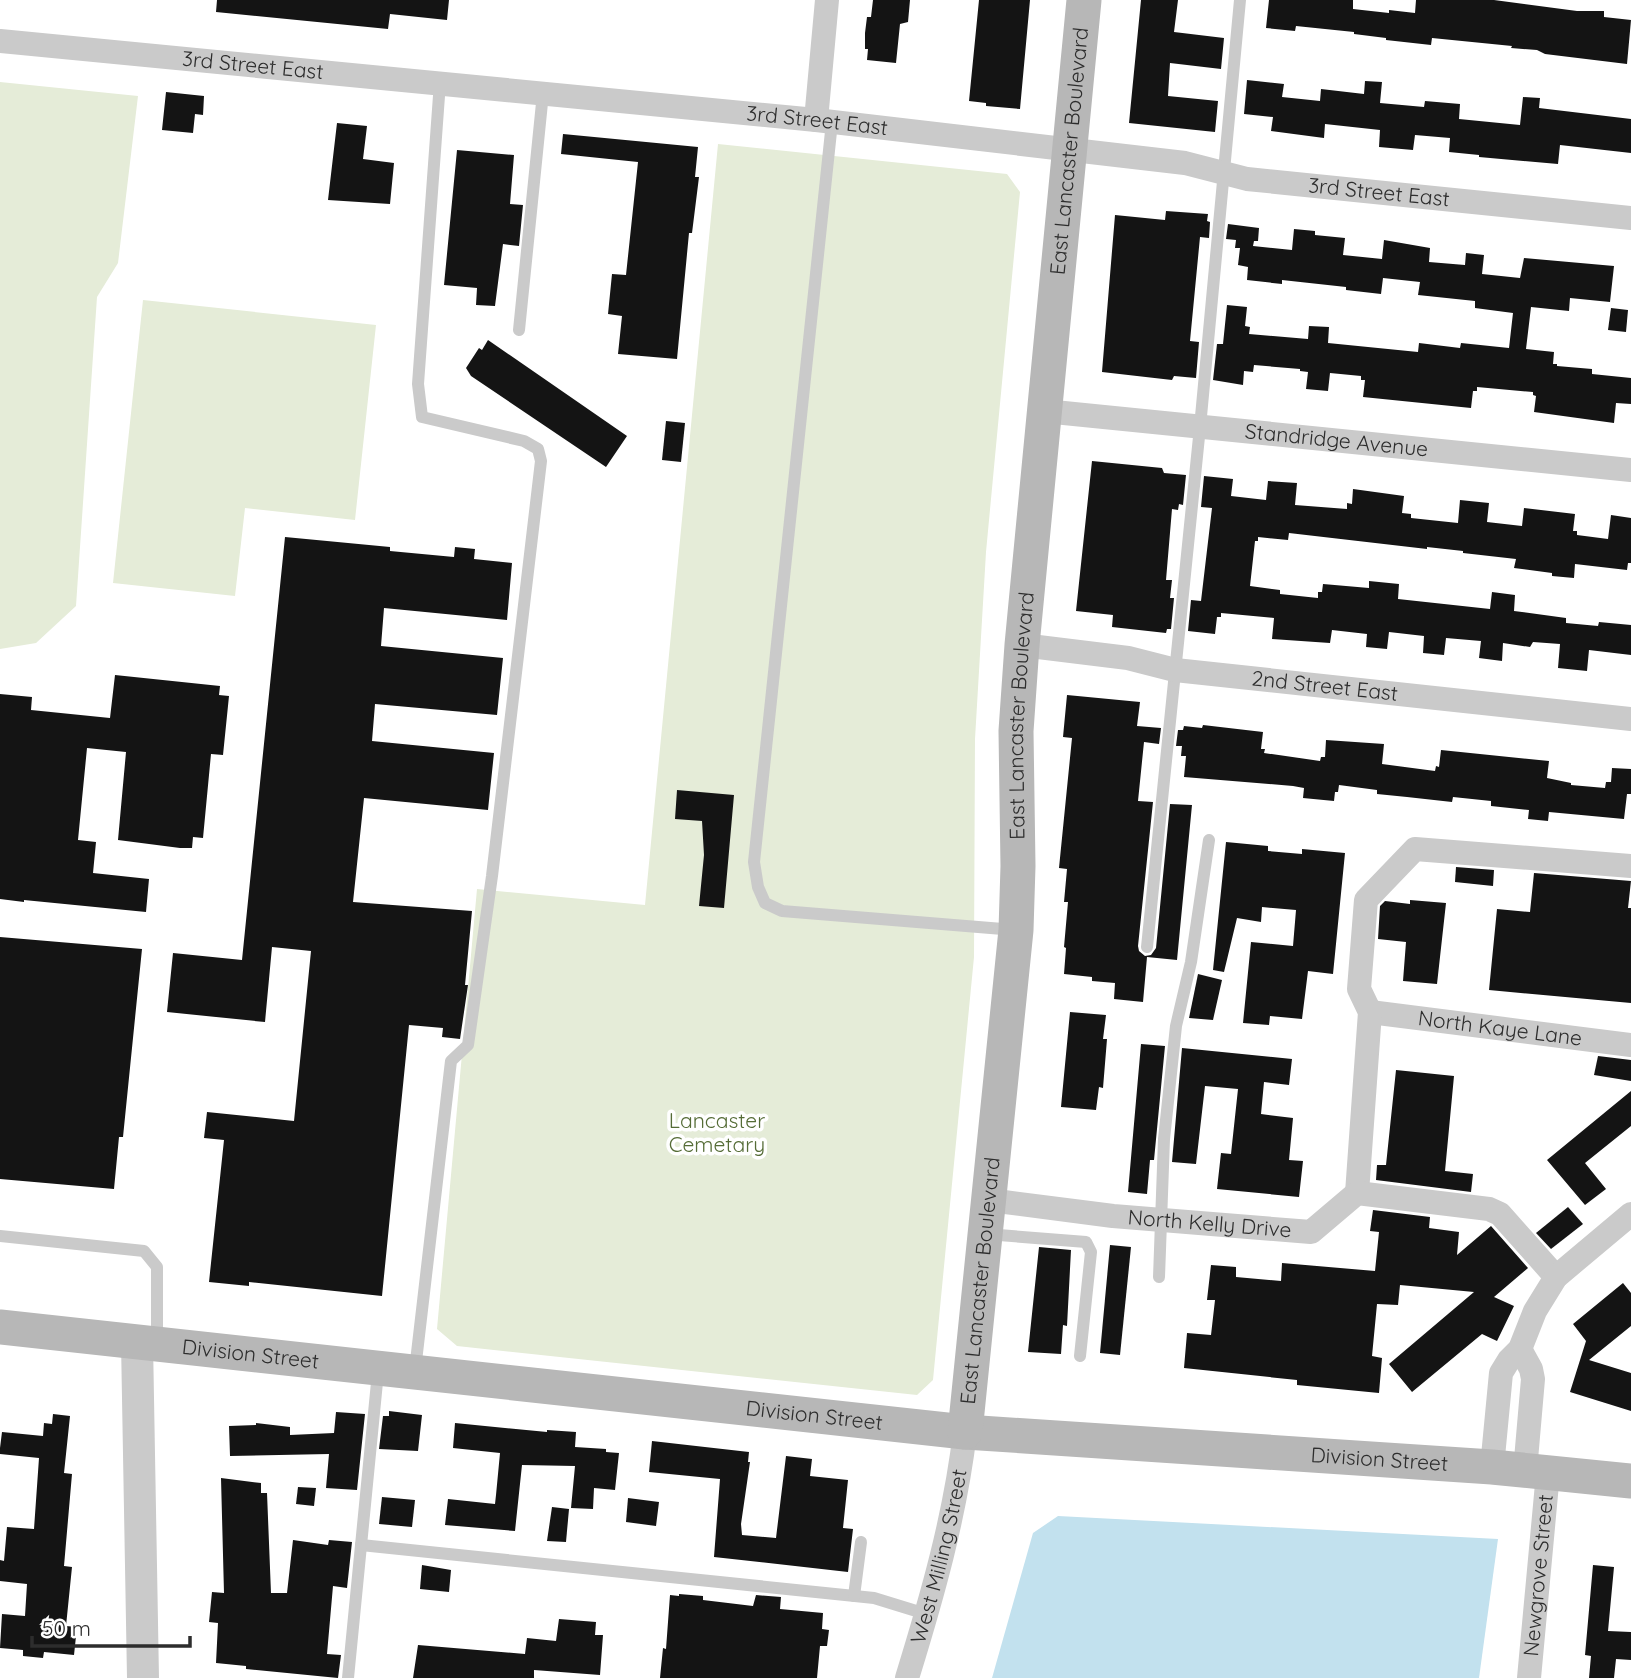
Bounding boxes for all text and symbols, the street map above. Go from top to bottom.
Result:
street label: East Lancaster Boulevard [1044,26,1093,276]
street label: 3rd Street East [181,45,325,84]
street label: 3rd Street East [745,99,889,140]
street label: 3rd Street East [1307,171,1451,212]
street label: Standridge Avenue [1244,417,1429,462]
street label: East Lancaster Boulevard [1002,590,1039,840]
street label: 2nd Street East [1250,664,1399,706]
street label: North Kaye Lane [1417,1004,1584,1051]
park label: Lancaster Cemetary [669,1107,765,1157]
street label: East Lancaster Boulevard [954,1156,1005,1406]
street label: North Kelly Drive [1127,1203,1293,1242]
street label: Division Street [181,1333,320,1374]
street label: Division Street [745,1394,884,1435]
street label: Division Street [1310,1441,1449,1476]
street label: West Milling Street [904,1467,972,1646]
street label: Newgrove Street [1517,1493,1558,1657]
scale bar [32,1604,189,1648]
text: 50 m [42,1615,91,1641]

